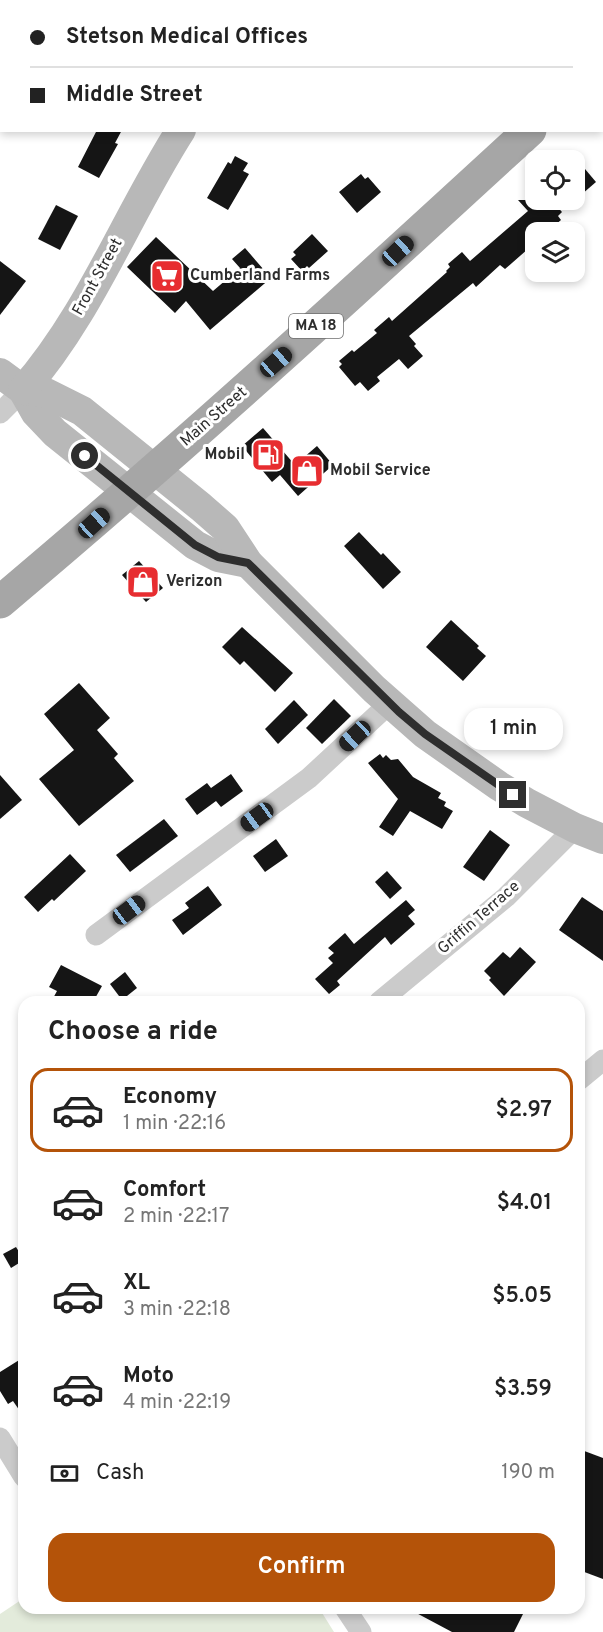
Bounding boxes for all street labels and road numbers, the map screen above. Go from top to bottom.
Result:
street label: Front Street [69,235,127,319]
road number: MA 18 [289,314,343,338]
street label: Main Street [177,383,251,451]
street label: Griffin Terrace [434,877,524,959]

